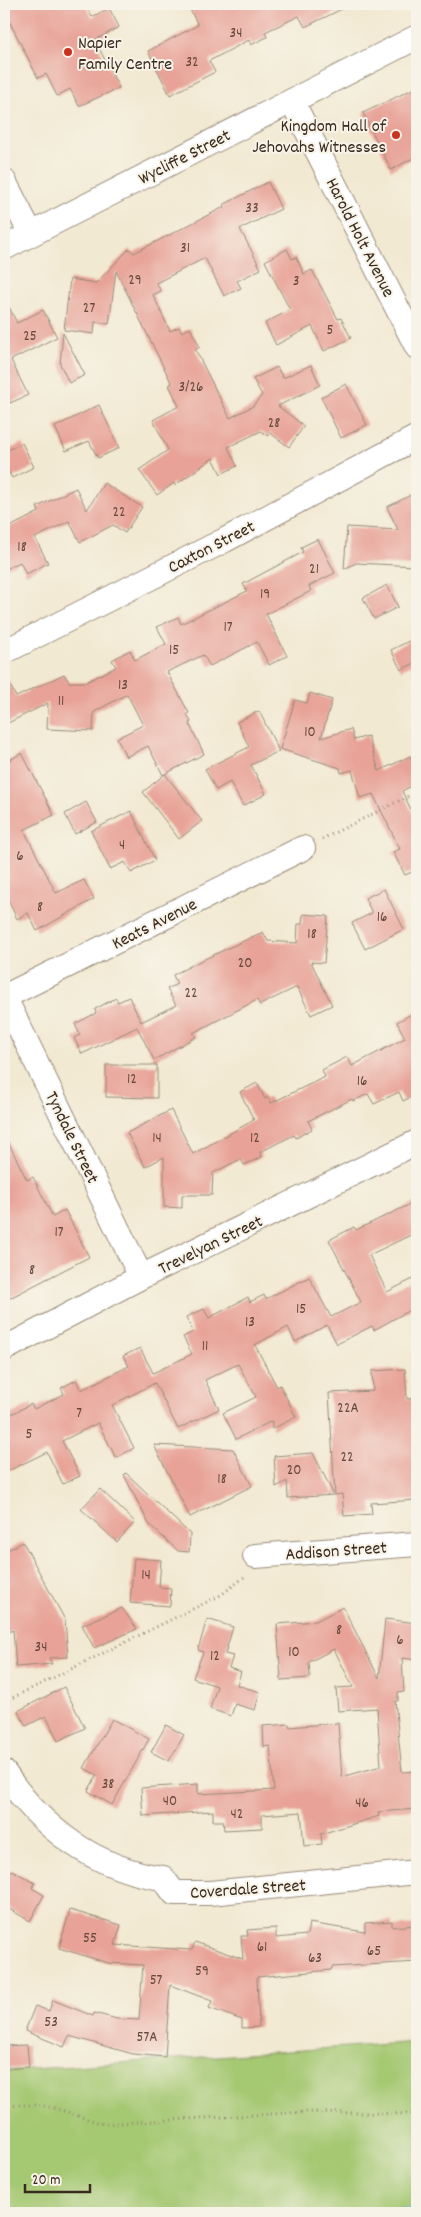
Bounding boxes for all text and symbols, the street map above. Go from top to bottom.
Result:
house number: 34 [230,23,242,45]
place label: Napier Family Centre [78,32,172,78]
marker: Napier Family Centre [62,46,74,58]
house number: 32 [185,52,199,74]
place label: Kingdom Hall of Jehovahs Witnesses [252,115,387,161]
street label: Wycliffe Street [135,124,236,192]
marker: Kingdom Hall of Jehovahs Witnesses [390,129,402,141]
street label: Harold Holt Avenue [318,174,400,302]
house number: 33 [245,198,259,220]
house number: 31 [180,238,190,260]
house number: 29 [128,270,142,292]
house number: 3 [293,271,299,293]
house number: 27 [83,298,95,320]
house number: 5 [327,320,334,342]
house number: 25 [23,326,37,348]
house number: 3/26 [179,377,203,399]
house number: 28 [268,413,280,435]
house number: 22 [112,502,126,524]
street label: Caxton Street [164,515,260,581]
house number: 18 [17,537,27,559]
house number: 21 [309,559,319,581]
house number: 19 [260,584,270,606]
house number: 17 [223,617,233,639]
house number: 15 [169,640,179,662]
house number: 13 [118,675,128,697]
house number: 11 [58,691,64,713]
house number: 10 [304,722,316,744]
house number: 4 [119,835,125,857]
house number: 6 [16,846,24,868]
street label: Keats Avenue [108,893,202,957]
house number: 8 [37,897,43,919]
house number: 16 [377,907,387,929]
house number: 18 [307,924,317,946]
house number: 20 [238,953,252,975]
house number: 22 [184,983,198,1005]
house number: 12 [127,1069,137,1091]
house number: 16 [357,1071,367,1093]
street label: Tyndale Street [38,1088,104,1189]
house number: 14 [152,1128,162,1150]
house number: 12 [250,1128,260,1150]
street label: Trevelyan Street [155,1210,268,1282]
house number: 17 [54,1222,64,1244]
house number: 8 [29,1260,35,1282]
house number: 15 [296,1299,306,1321]
house number: 13 [245,1312,255,1334]
house number: 11 [202,1336,208,1358]
house number: 22A [337,1398,359,1420]
house number: 7 [76,1403,82,1425]
house number: 5 [26,1424,33,1446]
house number: 22 [340,1447,354,1469]
house number: 20 [287,1460,301,1482]
house number: 18 [217,1469,227,1491]
street label: Addison Street [285,1536,388,1569]
house number: 14 [141,1565,151,1587]
house number: 8 [336,1620,342,1642]
house number: 6 [396,1630,404,1652]
house number: 34 [35,1637,47,1659]
house number: 10 [288,1642,300,1664]
house number: 12 [210,1646,220,1668]
house number: 38 [102,1774,114,1796]
house number: 40 [163,1791,177,1813]
house number: 46 [355,1793,369,1815]
house number: 42 [231,1804,243,1826]
street label: Coverdale Street [189,1874,307,1907]
house number: 55 [83,1928,97,1950]
house number: 61 [257,1937,267,1959]
house number: 65 [367,1941,381,1963]
house number: 63 [308,1948,322,1970]
house number: 59 [195,1961,209,1983]
house number: 57 [150,1970,163,1992]
house number: 53 [44,2012,58,2034]
house number: 57A [137,2027,157,2049]
scale bar [25,2162,90,2194]
text: 20 m [32,2170,60,2192]

